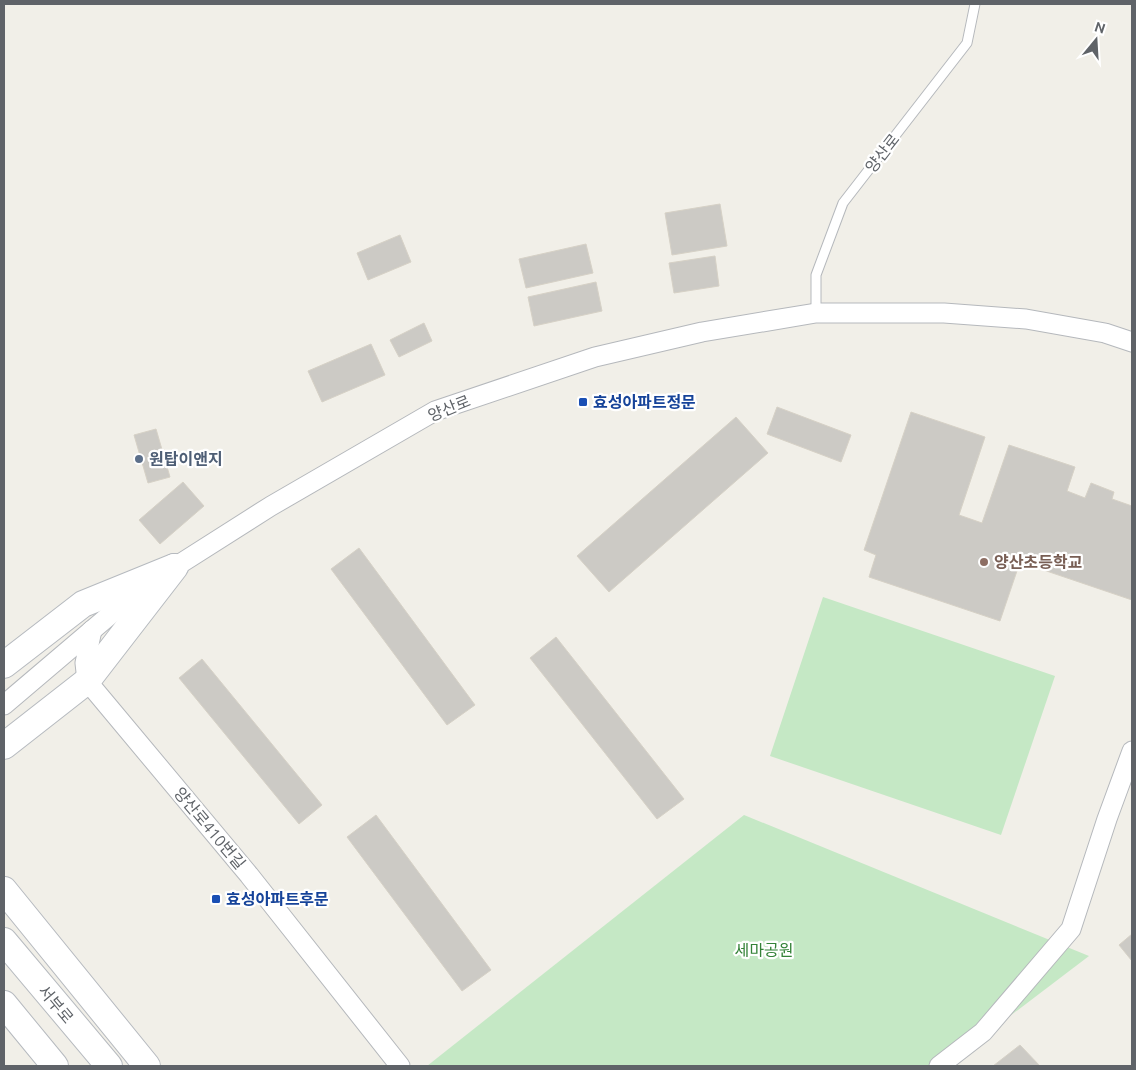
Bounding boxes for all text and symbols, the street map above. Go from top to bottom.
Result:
north arrow [1071,15,1121,65]
text: N [1093,18,1107,37]
street label: 양산로 [861,130,903,176]
street label: 양산로 [425,391,473,425]
place label: 효성아파트정문 [593,393,696,411]
marker: 효성아파트정문 [577,396,589,408]
place label: 원탑이앤지 [149,450,223,468]
marker: 원탑이앤지 [133,453,145,465]
place label: 양산초등학교 [994,553,1083,571]
marker: 양산초등학교 [978,556,990,568]
street label: 양산로410번길 [171,784,249,872]
place label: 효성아파트후문 [226,890,329,908]
marker: 효성아파트후문 [210,893,222,905]
park label: 세마공원 [735,941,793,959]
street label: 서부로 [35,981,77,1027]

